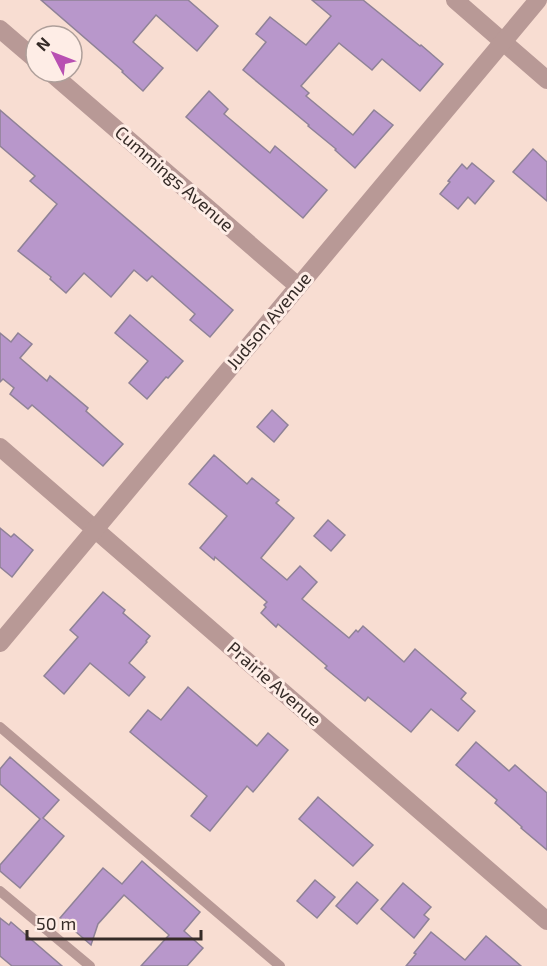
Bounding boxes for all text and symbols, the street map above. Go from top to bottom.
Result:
north arrow [24,24,84,84]
text: N [32,33,53,54]
street label: Cummings Avenue [111,121,239,236]
street label: Judson Avenue [221,267,315,374]
street label: Prairie Avenue [223,636,326,730]
scale bar [27,903,201,941]
text: 50 m [36,912,76,934]

